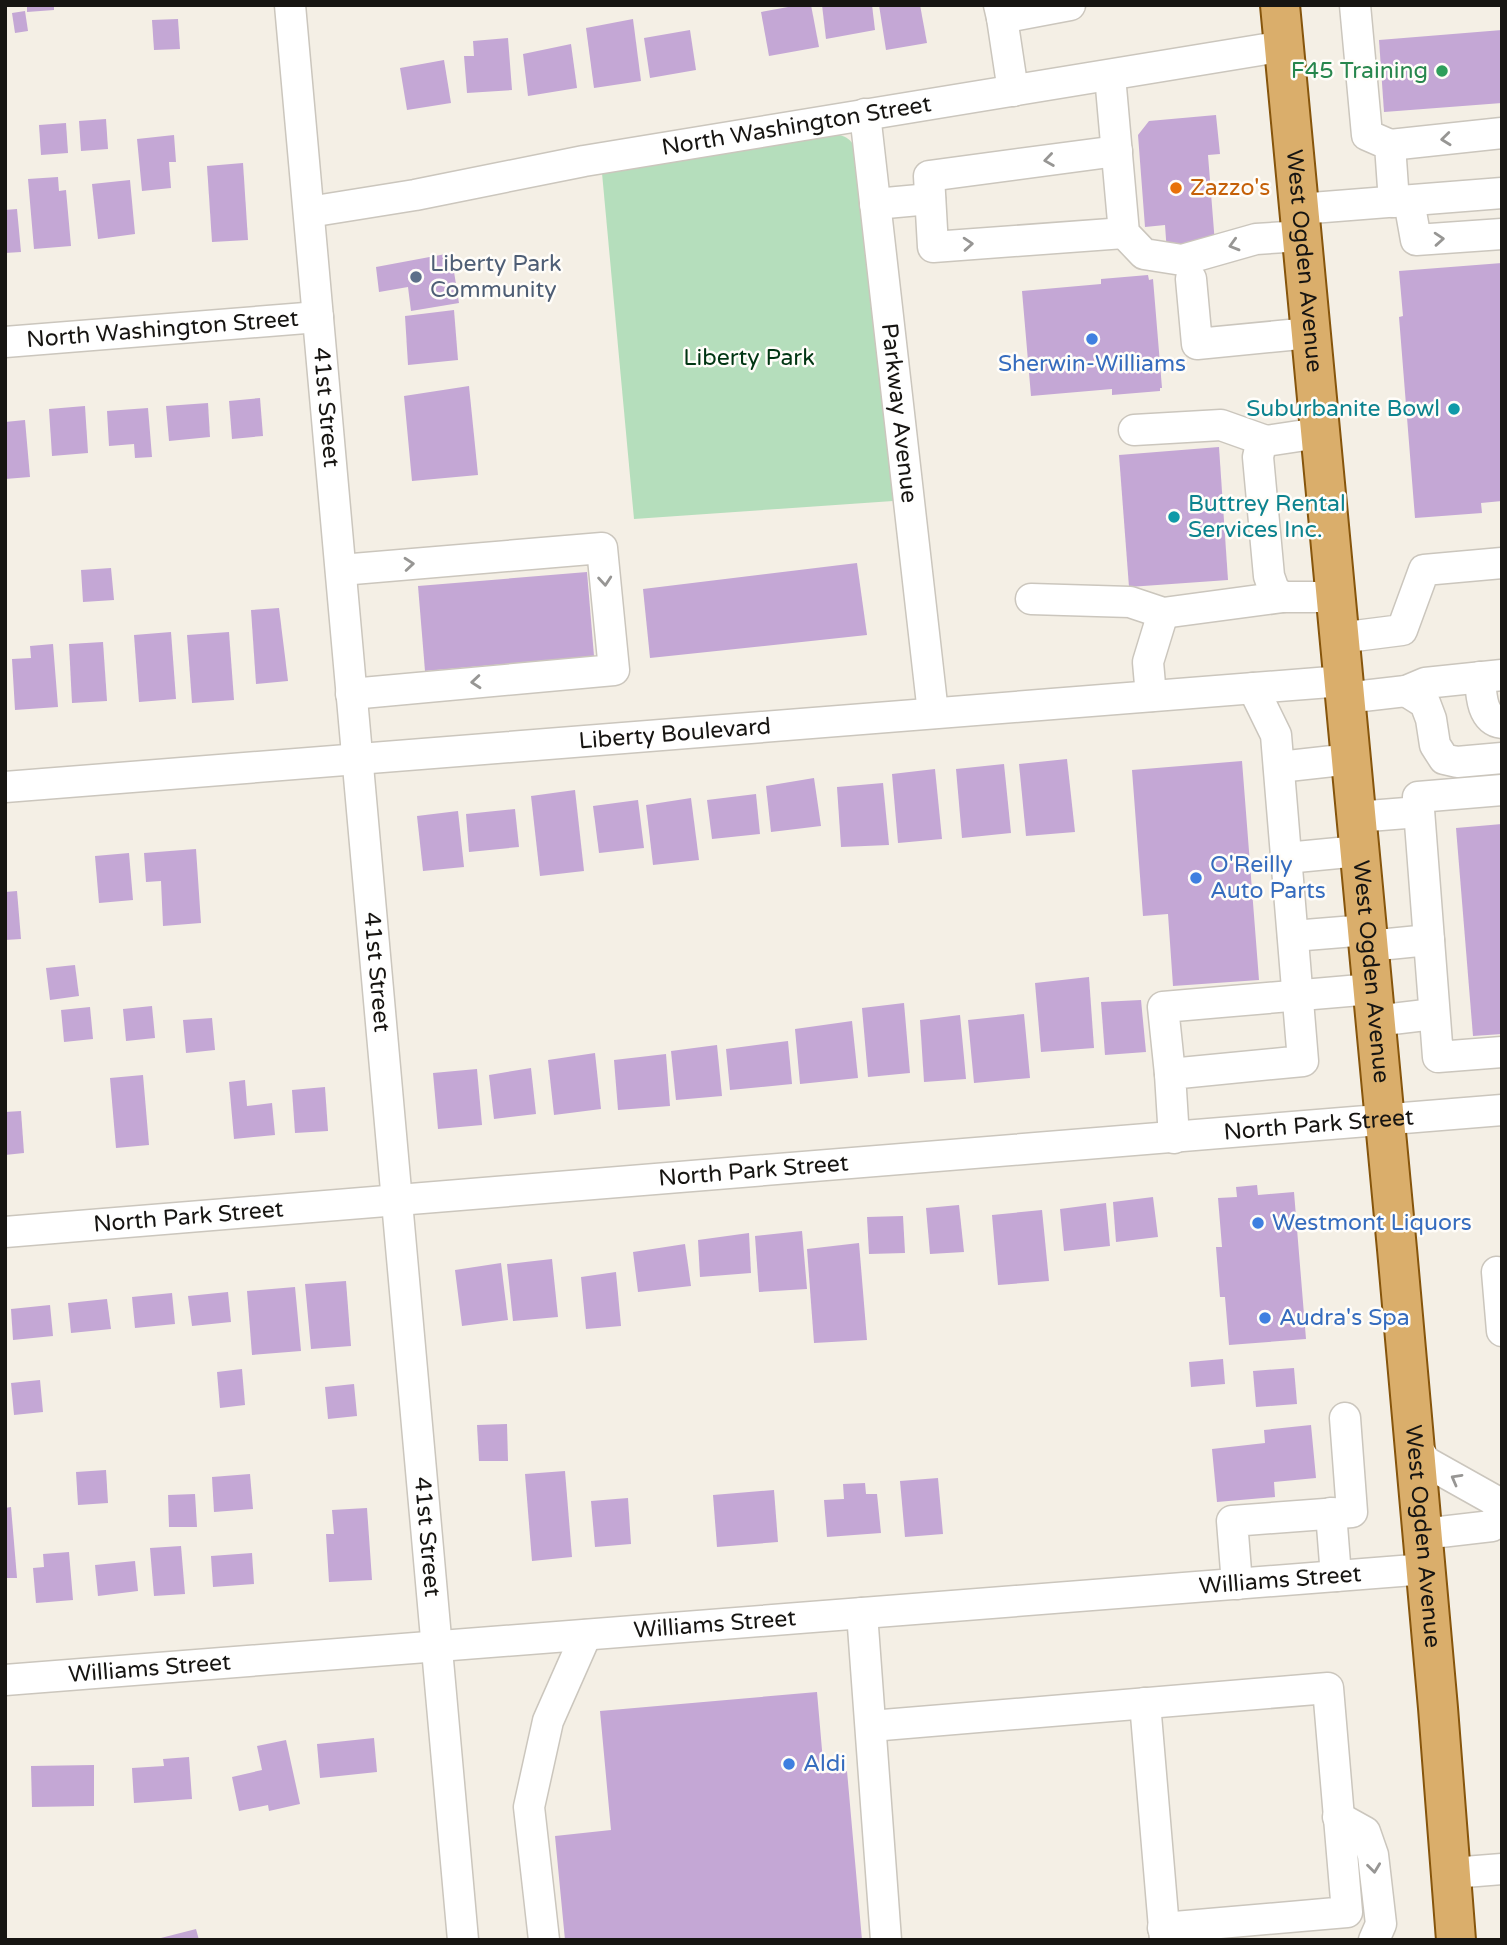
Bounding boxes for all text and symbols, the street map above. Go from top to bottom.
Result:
place label: F45 Training [1291,57,1428,85]
marker: F45 Training [1434,63,1450,79]
street label: North Washington Street [660,90,933,162]
one-way arrow [1440,132,1452,147]
street label: West Ogden Avenue [1280,148,1328,374]
one-way arrow [1043,153,1055,168]
place label: Zazzo's [1190,174,1270,202]
marker: Zazzo's [1168,180,1184,196]
one-way arrow [1433,232,1444,247]
one-way arrow [963,237,974,252]
one-way arrow [1229,237,1241,252]
place label: Liberty Park Community [430,250,561,304]
marker: Liberty Park Community [408,269,424,285]
street label: North Washington Street [25,305,300,354]
street label: Parkway Avenue [875,322,923,504]
marker: Sherwin-Williams [1084,331,1100,347]
park label: Liberty Park [683,344,815,372]
street label: 41st Street [307,346,345,469]
place label: Sherwin-Williams [998,350,1186,378]
place label: Suburbanite Bowl [1246,395,1440,423]
marker: Suburbanite Bowl [1446,401,1462,417]
place label: Buttrey Rental Services Inc. [1188,490,1346,544]
marker: Buttrey Rental Services Inc. [1166,509,1182,525]
one-way arrow [403,557,414,572]
one-way arrow [597,576,612,587]
one-way arrow [470,675,482,690]
street label: Liberty Boulevard [578,712,772,755]
place label: O'Reilly Auto Parts [1210,851,1326,905]
street label: West Ogden Avenue [1347,859,1395,1084]
marker: O'Reilly Auto Parts [1188,870,1204,886]
street label: 41st Street [357,911,396,1034]
street label: North Park Street [1222,1103,1415,1147]
street label: North Park Street [657,1149,850,1193]
street label: North Park Street [92,1195,285,1239]
place label: Westmont Liquors [1272,1209,1472,1237]
marker: Westmont Liquors [1250,1215,1266,1231]
place label: Audra's Spa [1279,1304,1410,1332]
marker: Audra's Spa [1257,1310,1273,1326]
street label: West Ogden Avenue [1399,1424,1447,1649]
one-way arrow [1451,1474,1464,1487]
street label: 41st Street [408,1476,446,1598]
street label: Williams Street [1198,1560,1363,1601]
street label: Williams Street [633,1604,797,1645]
street label: Williams Street [67,1648,232,1689]
place label: Aldi [803,1750,846,1778]
marker: Aldi [781,1756,797,1772]
one-way arrow [1367,1862,1382,1874]

